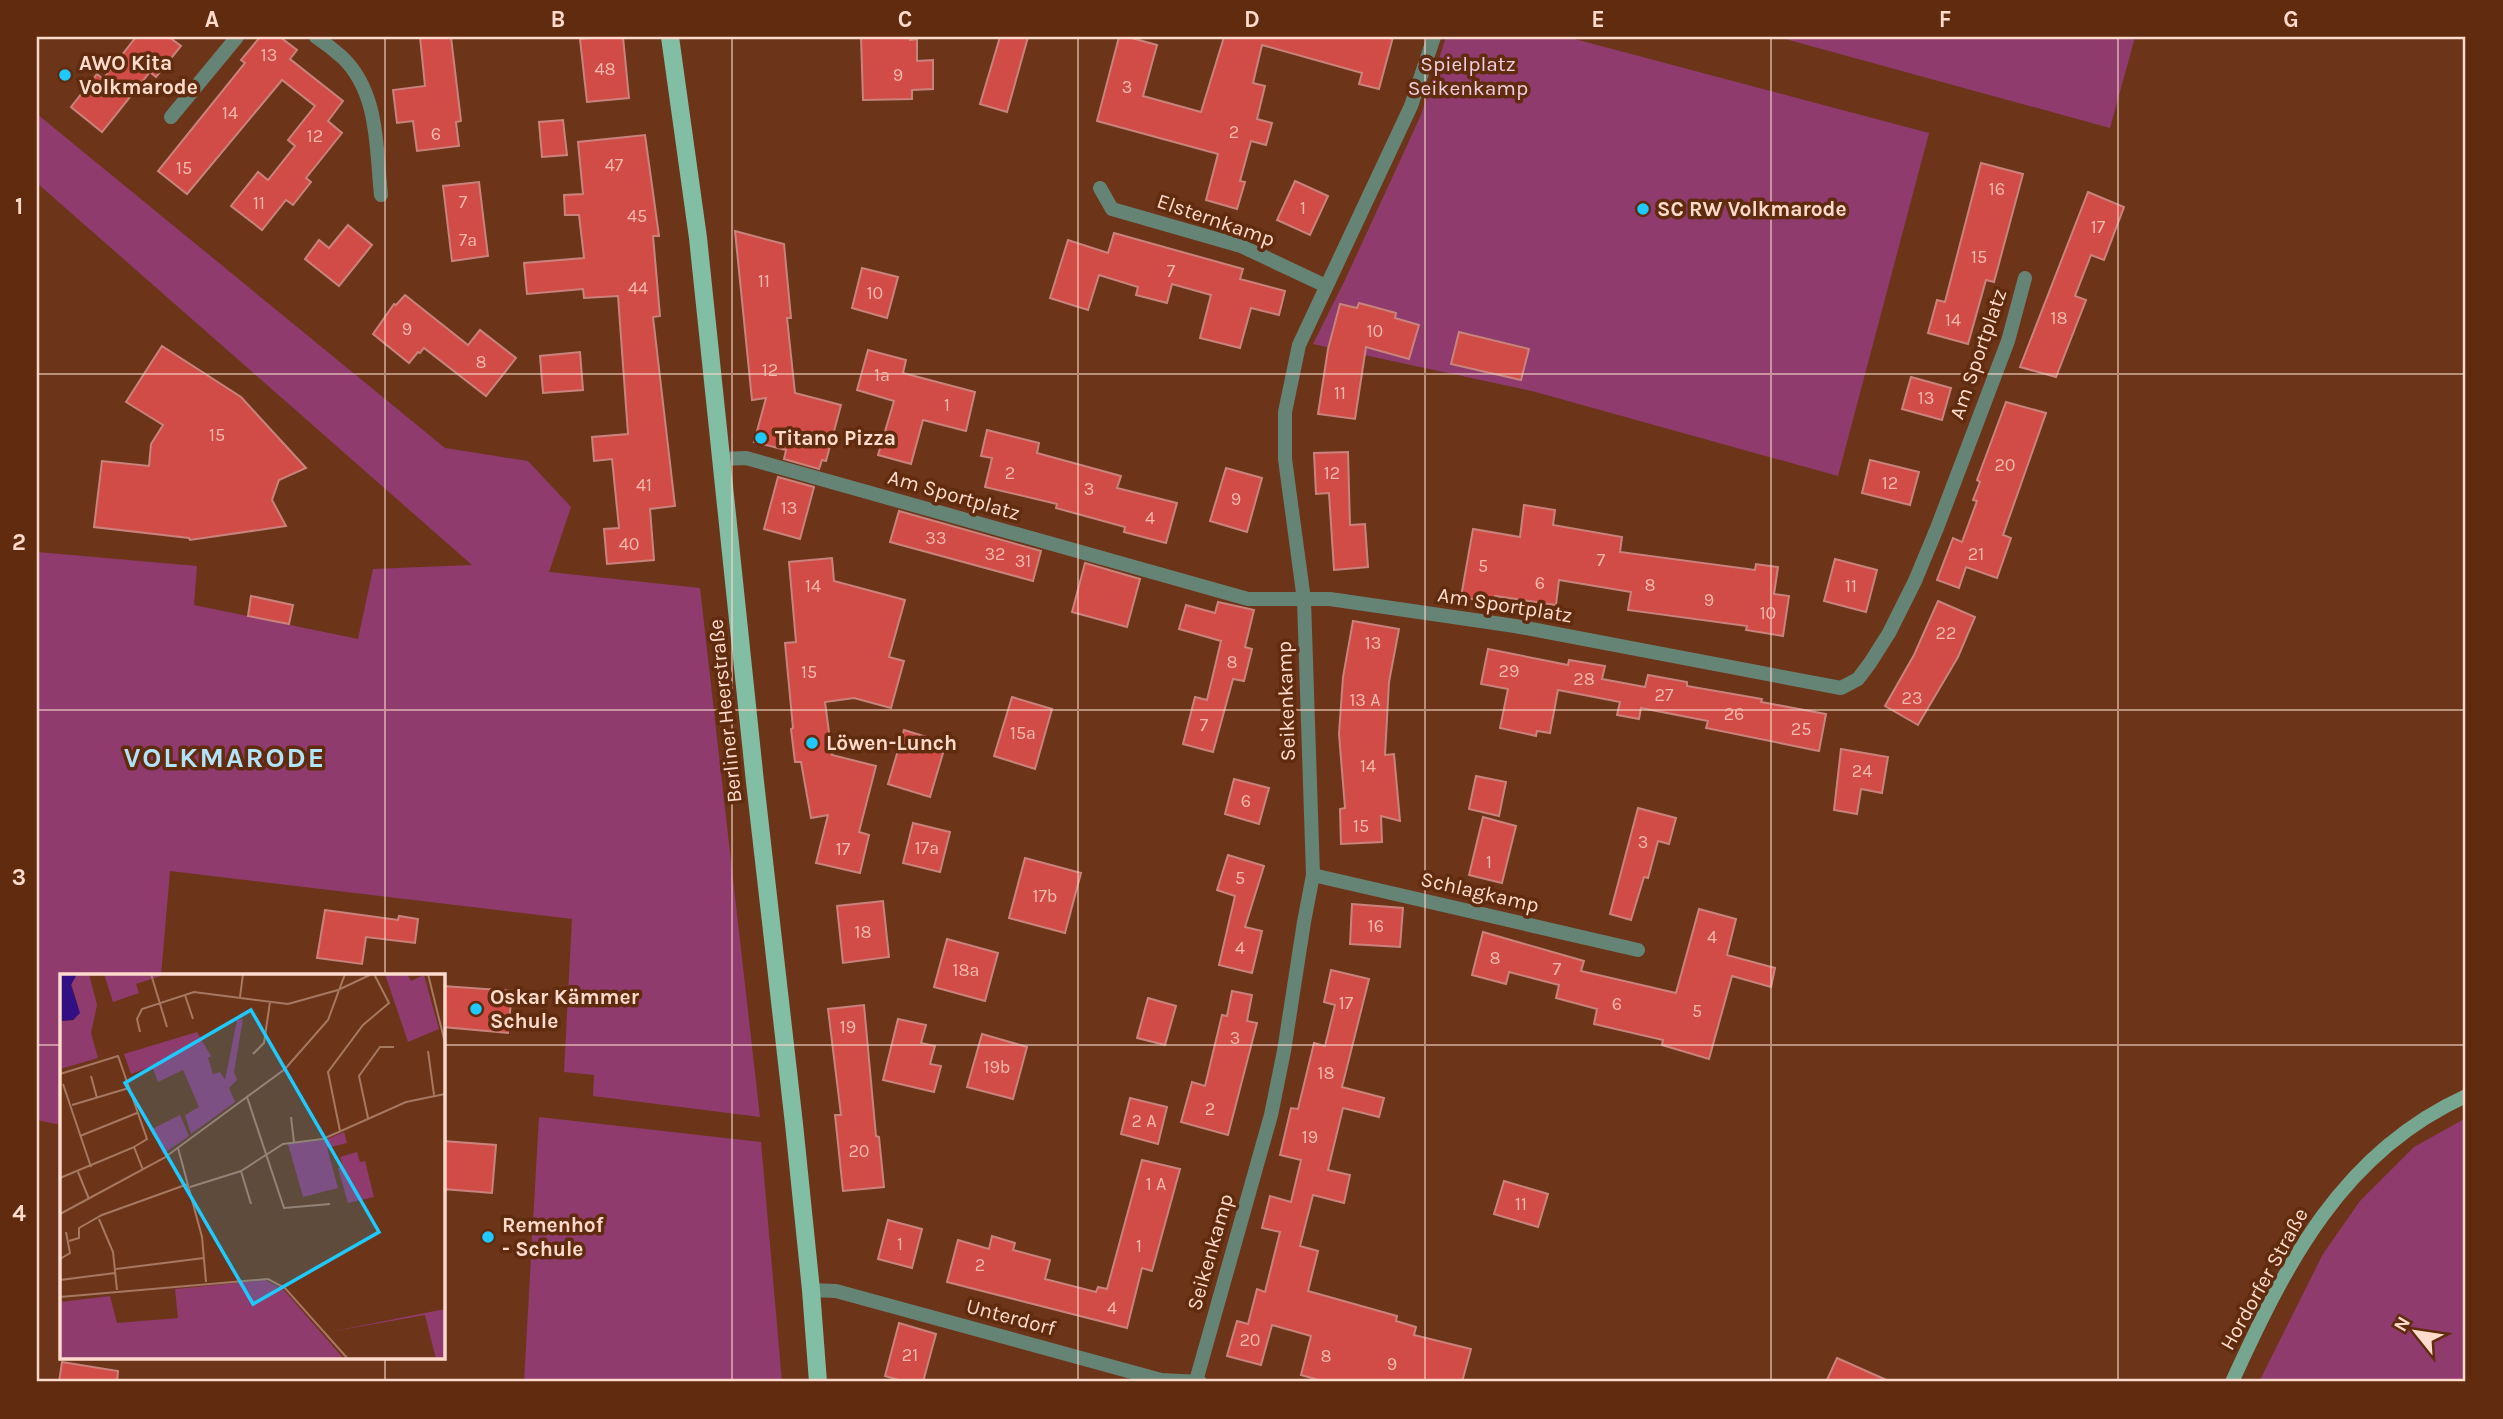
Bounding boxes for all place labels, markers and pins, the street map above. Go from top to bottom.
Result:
place label: AWO Kita Volkmarode [79,51,198,99]
marker: AWO Kita Volkmarode [57,67,73,83]
place label: SC RW Volkmarode [1657,197,1847,221]
marker: SC RW Volkmarode [1635,201,1651,217]
place label: Titano Pizza [775,426,896,450]
marker: Titano Pizza [753,430,769,446]
place label: Löwen-Lunch [826,731,957,755]
marker: Löwen-Lunch [804,735,820,751]
place label: Oskar Kämmer Schule [490,985,640,1033]
marker: Oskar Kämmer Schule [468,1001,484,1017]
place label: Remenhof - Schule [502,1213,604,1261]
marker: Remenhof - Schule [480,1229,496,1245]

